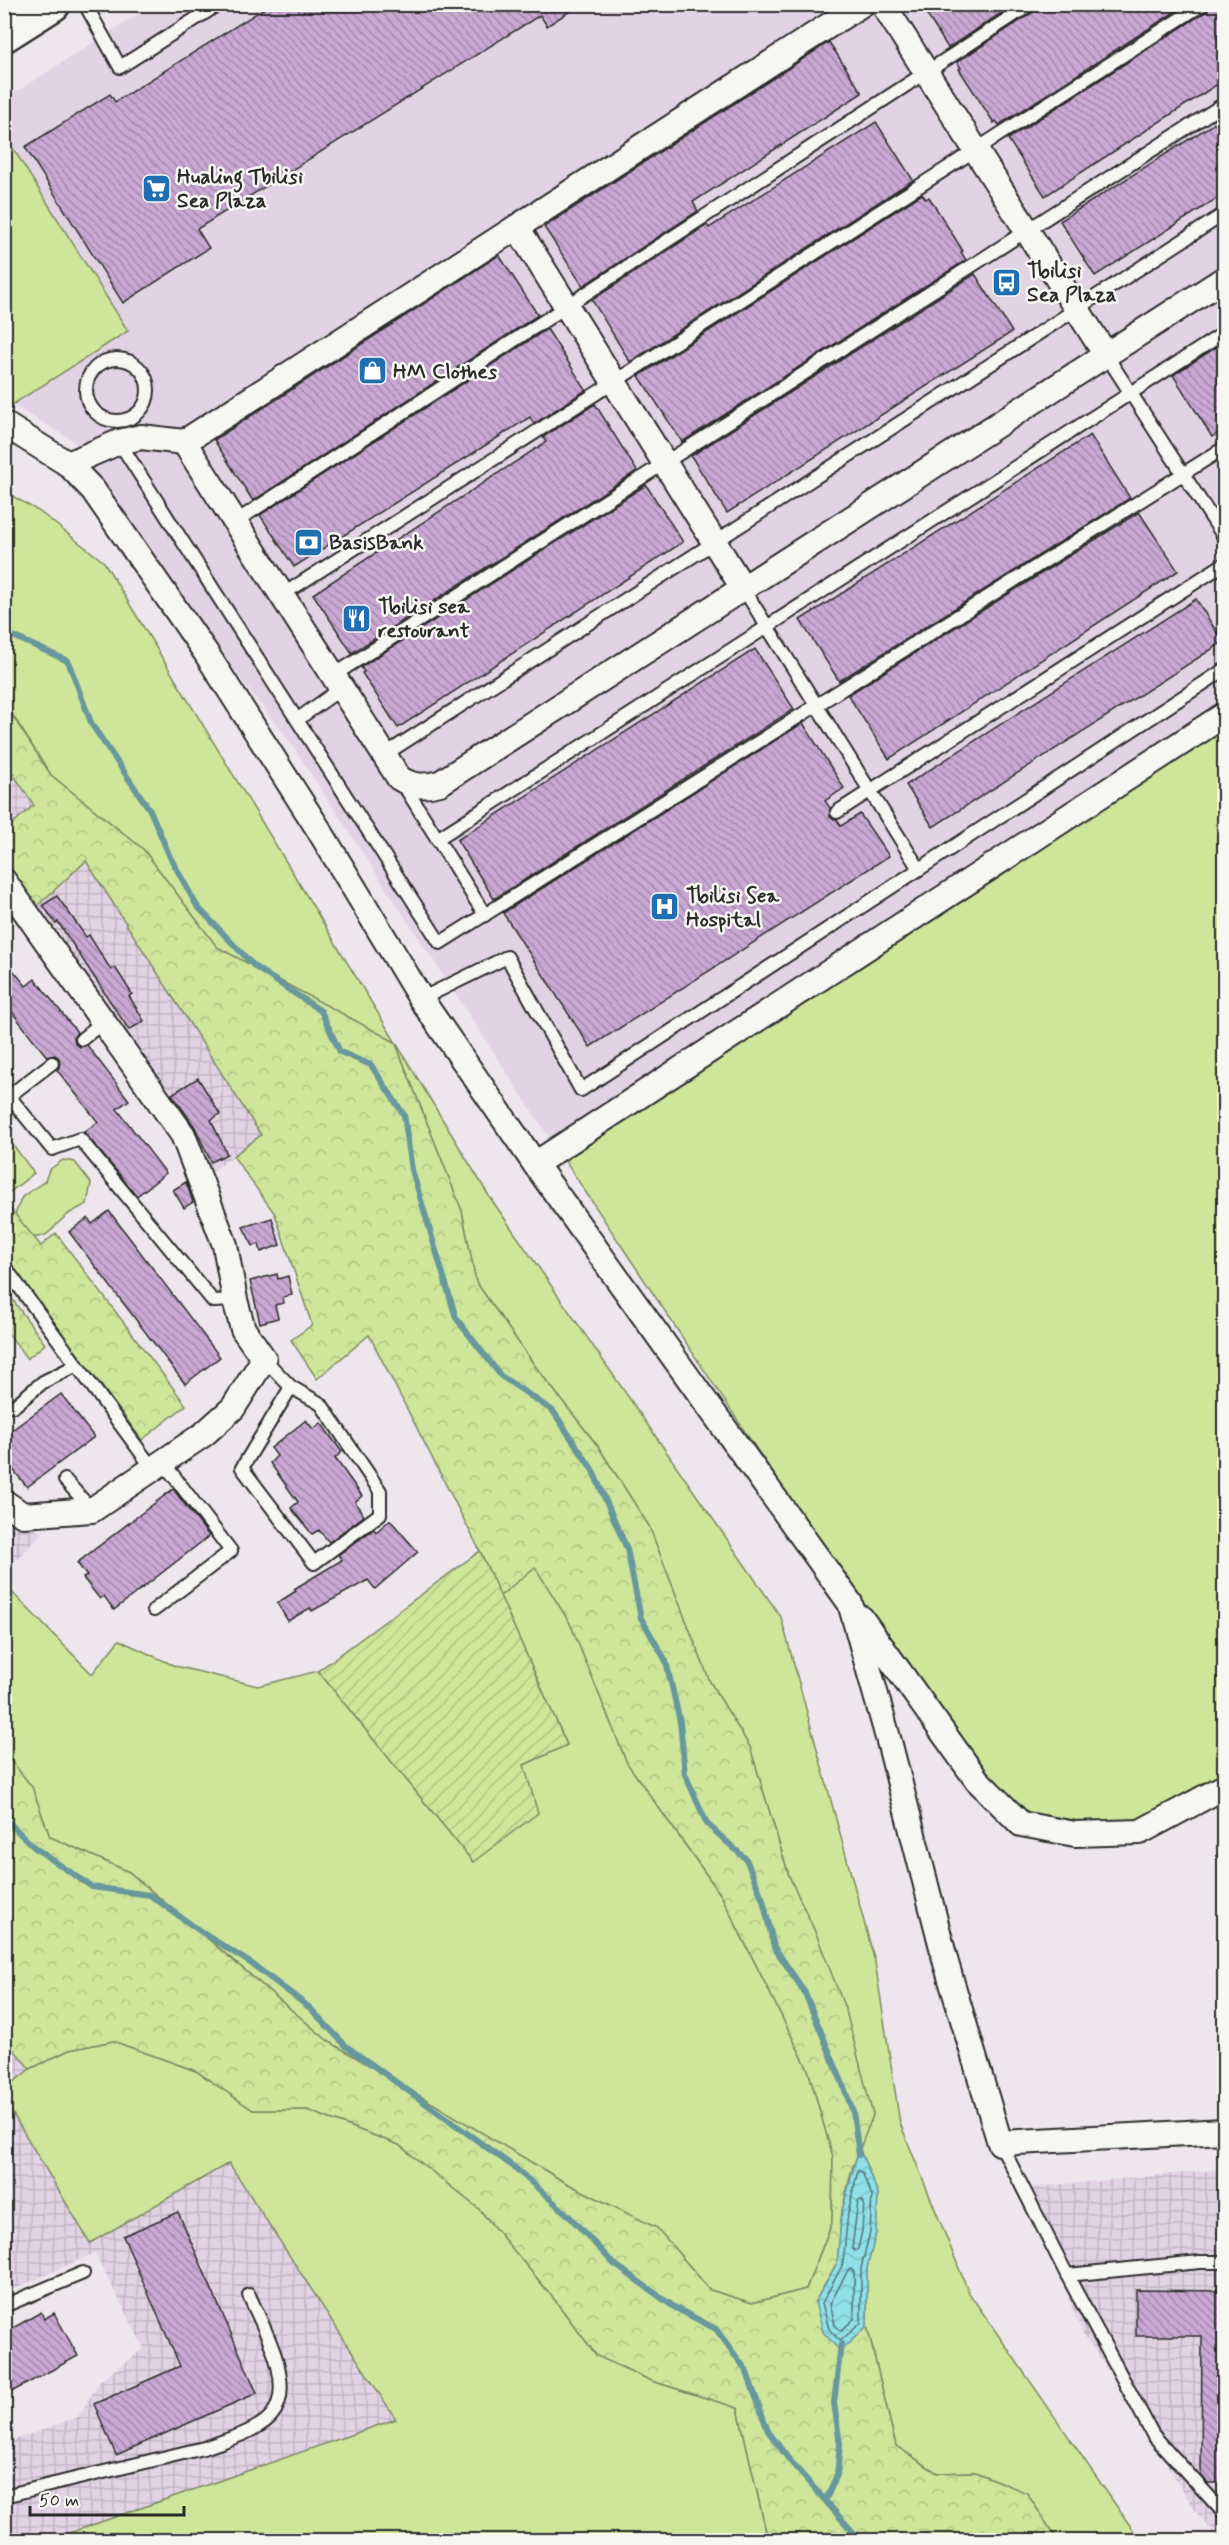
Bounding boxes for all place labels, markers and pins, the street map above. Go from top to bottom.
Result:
place label: Hualing Tbilisi Sea Plaza [177,163,303,215]
supermarket icon: Hualing Tbilisi Sea Plaza [140,172,172,204]
place label: Tbilisi Sea Plaza [1027,257,1117,309]
bus stop icon: Tbilisi Sea Plaza [990,266,1022,298]
shop icon: HM Clothes [356,355,388,387]
place label: HM Clothes [393,358,498,386]
bank icon: BasisBank [292,526,324,558]
place label: BasisBank [329,529,424,557]
place label: Tbilisi sea restourant [378,593,471,645]
restaurant icon: Tbilisi sea restourant [341,602,373,634]
place label: Tbilisi Sea Hospital [686,882,780,934]
hospital icon: Tbilisi Sea Hospital [649,891,681,923]

